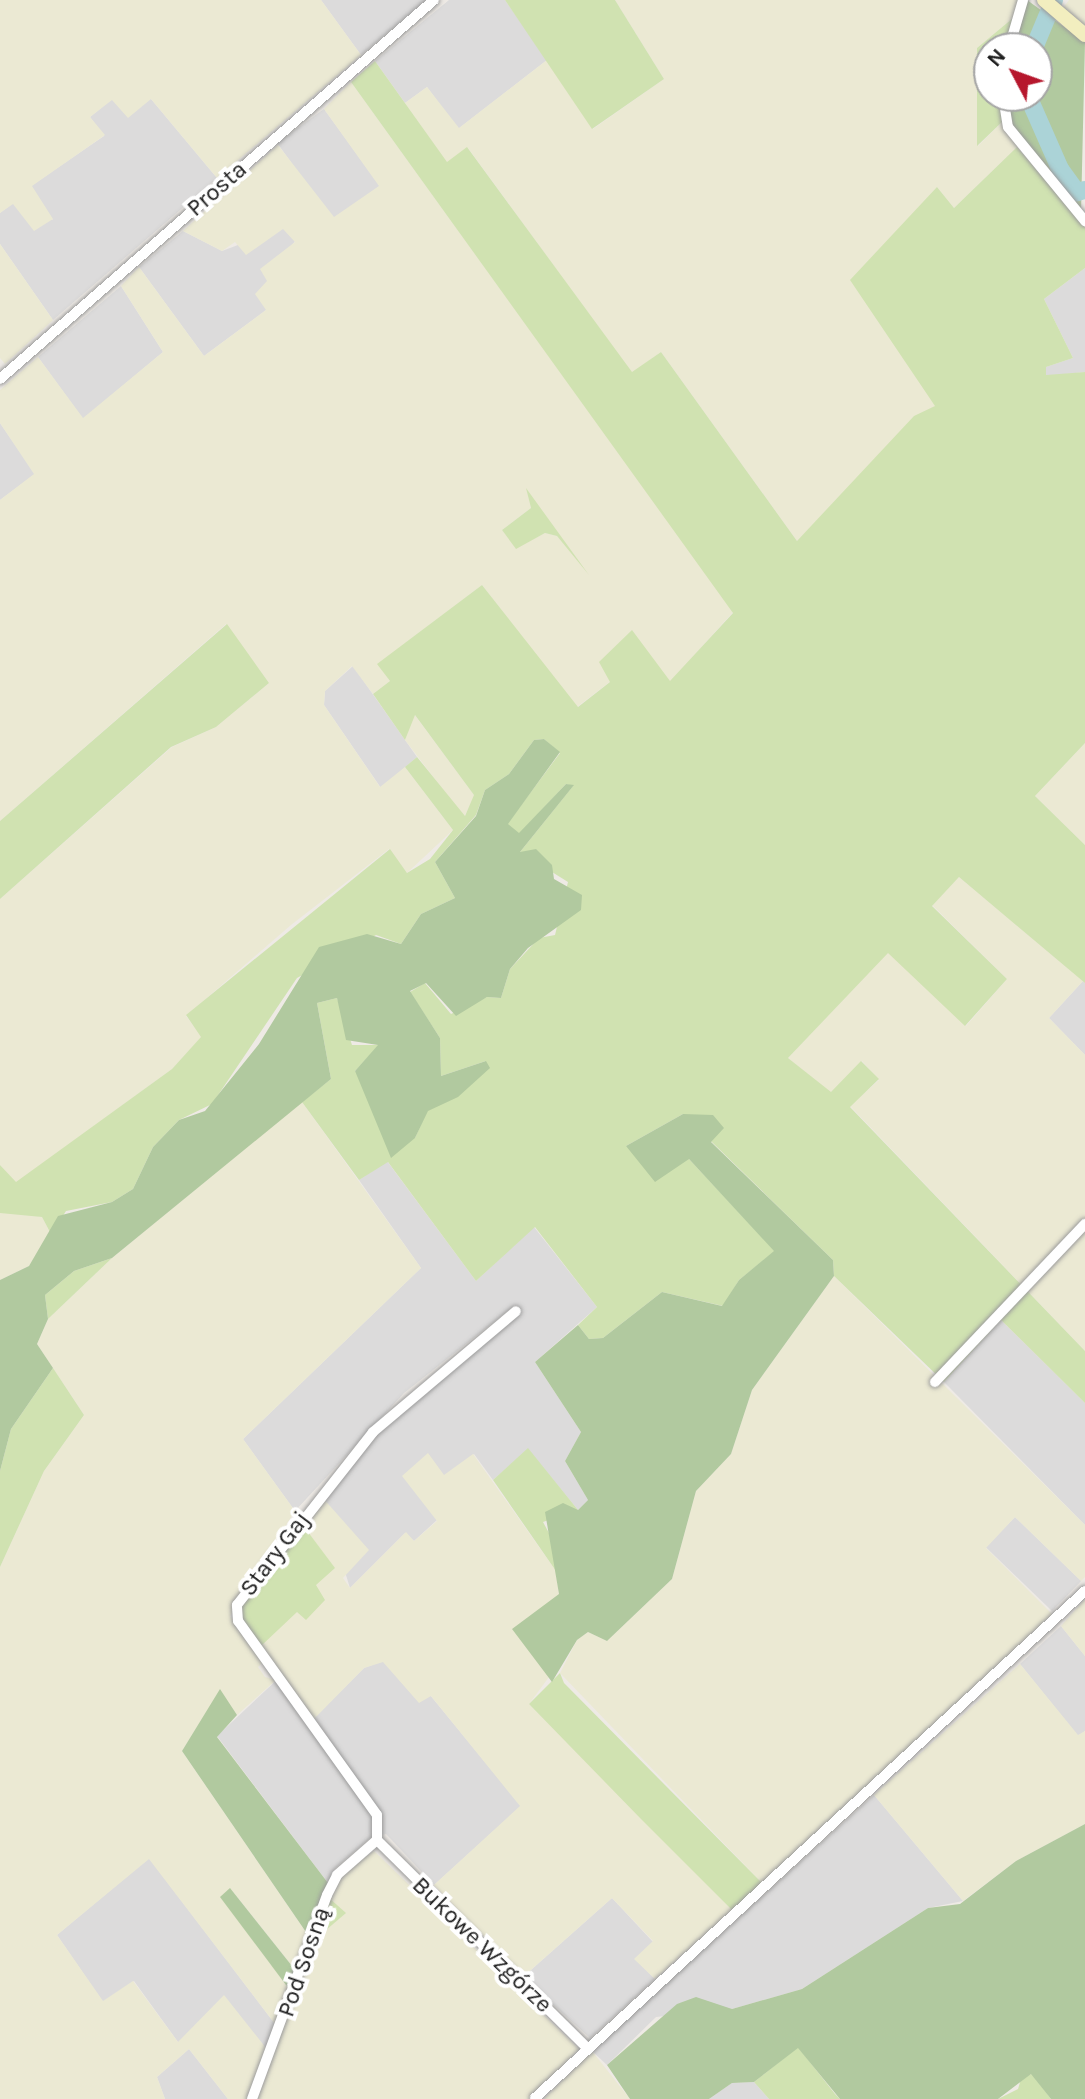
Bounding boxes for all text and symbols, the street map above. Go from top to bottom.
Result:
north arrow [973,32,1053,112]
text: N [981,43,1011,72]
street label: Prosta [181,155,253,223]
street label: Stary Gaj [234,1506,316,1602]
street label: Bukowe Wzgórze [406,1871,558,2019]
street label: Pod Sosną [272,1903,336,2021]

